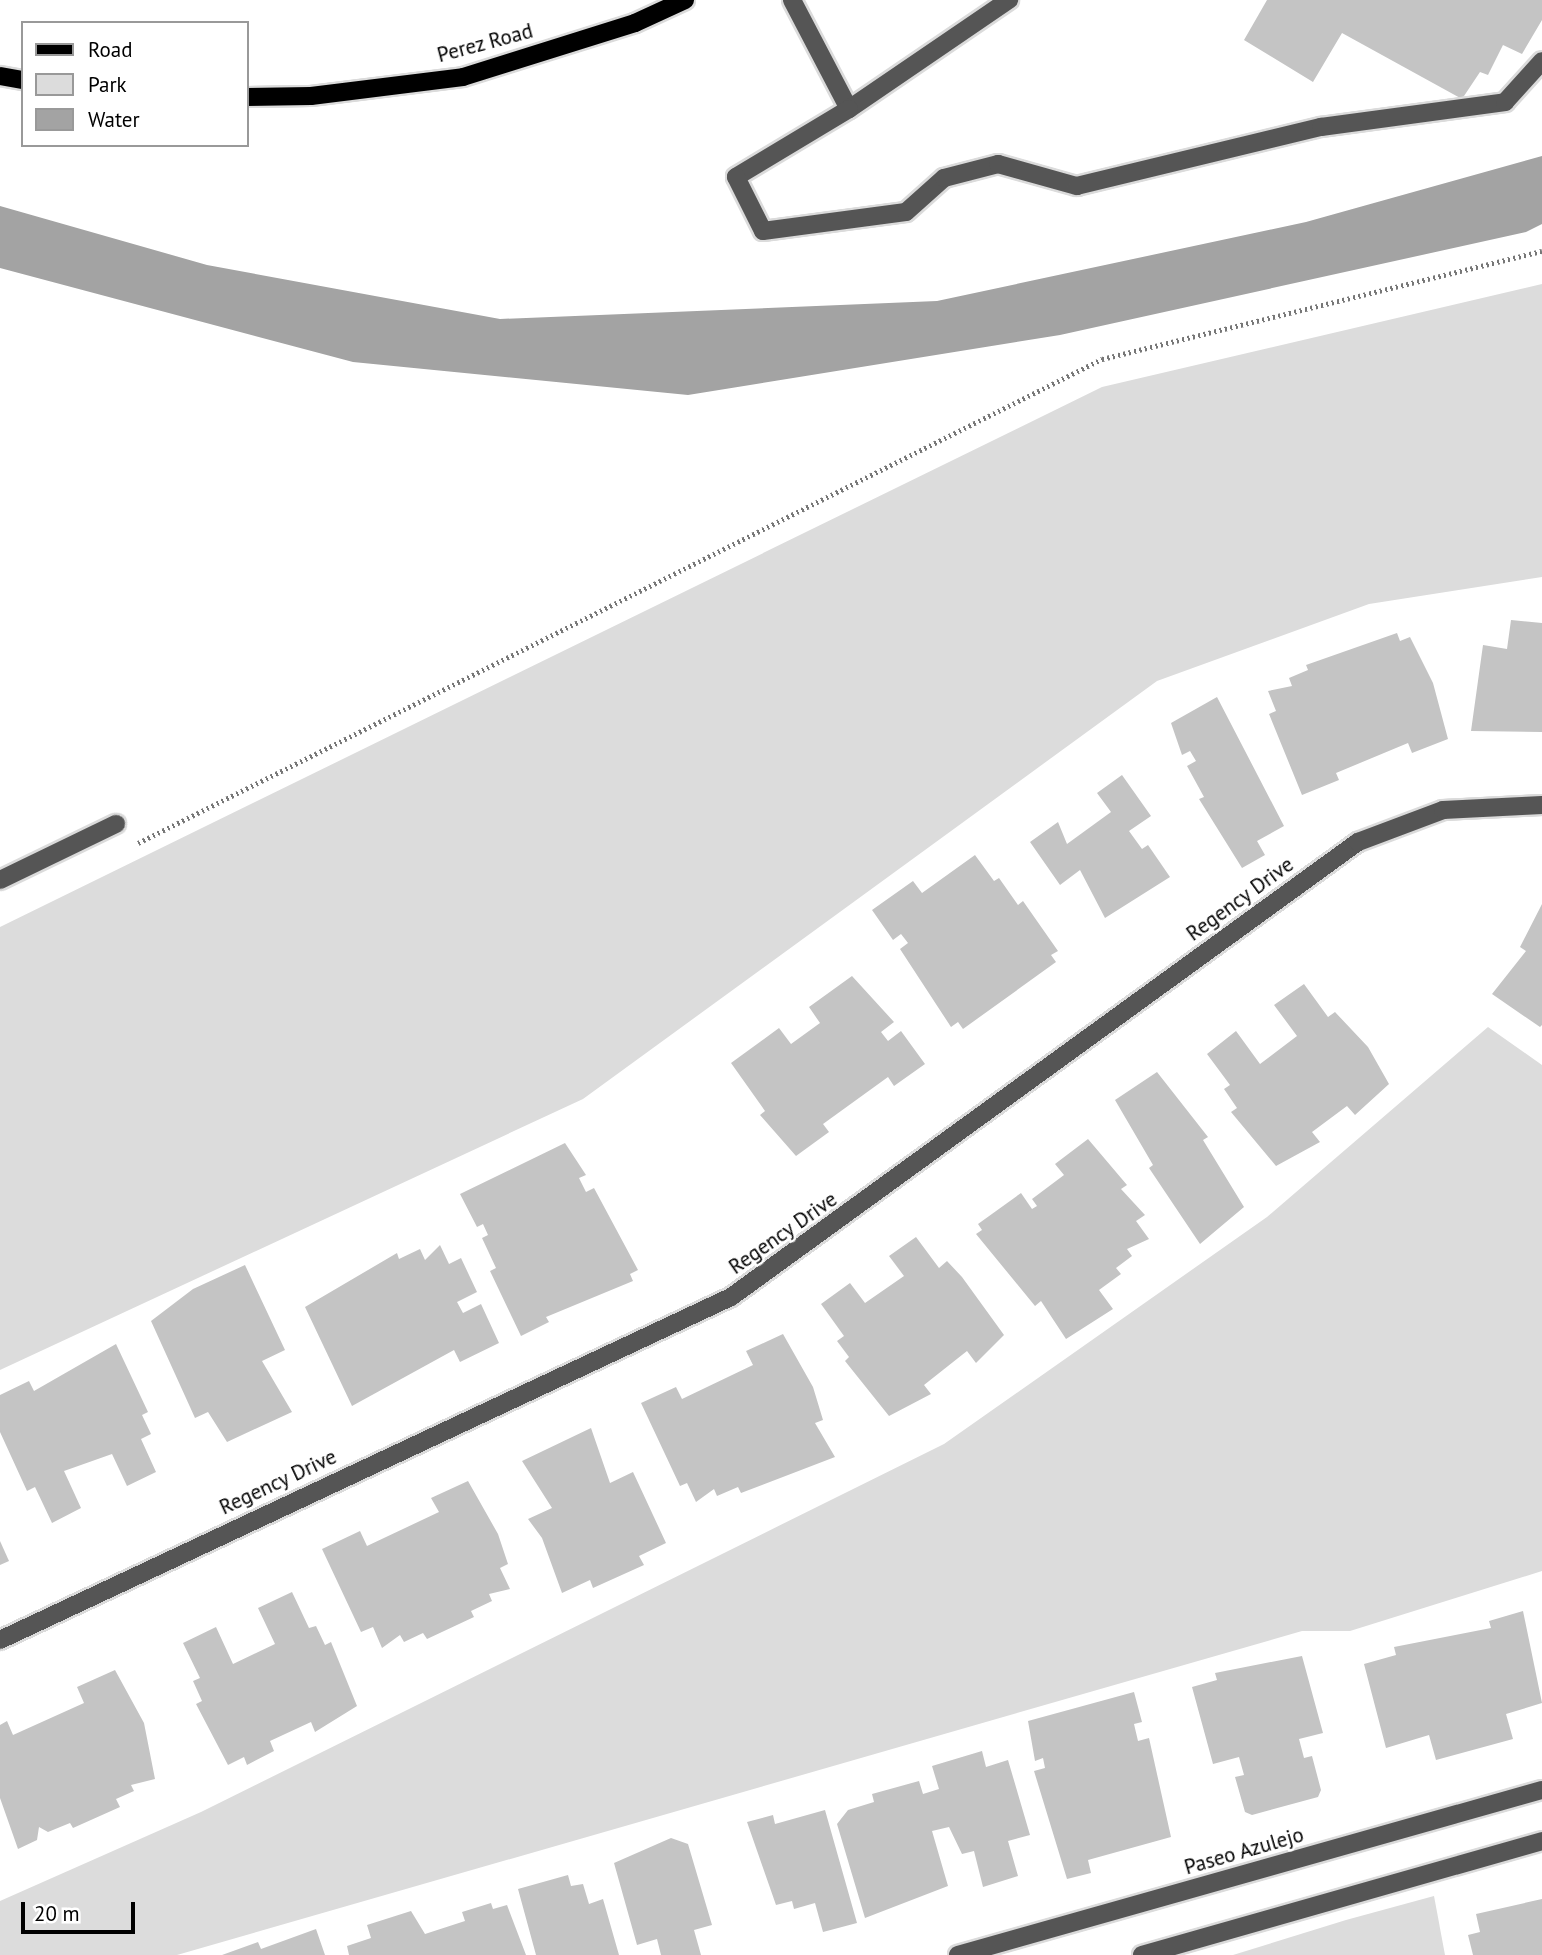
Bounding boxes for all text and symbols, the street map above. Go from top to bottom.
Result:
street label: Perez Road [434,18,536,68]
legend [21,21,248,147]
text: Road [88,36,132,63]
text: Park [88,71,127,98]
text: Water [88,106,140,133]
street label: Regency Drive [1181,851,1299,947]
street label: Regency Drive [724,1186,842,1280]
street label: Regency Drive [215,1444,341,1520]
street label: Paseo Azulejo [1181,1822,1307,1880]
scale bar [24,1888,138,1932]
text: 20 m [34,1900,80,1927]

